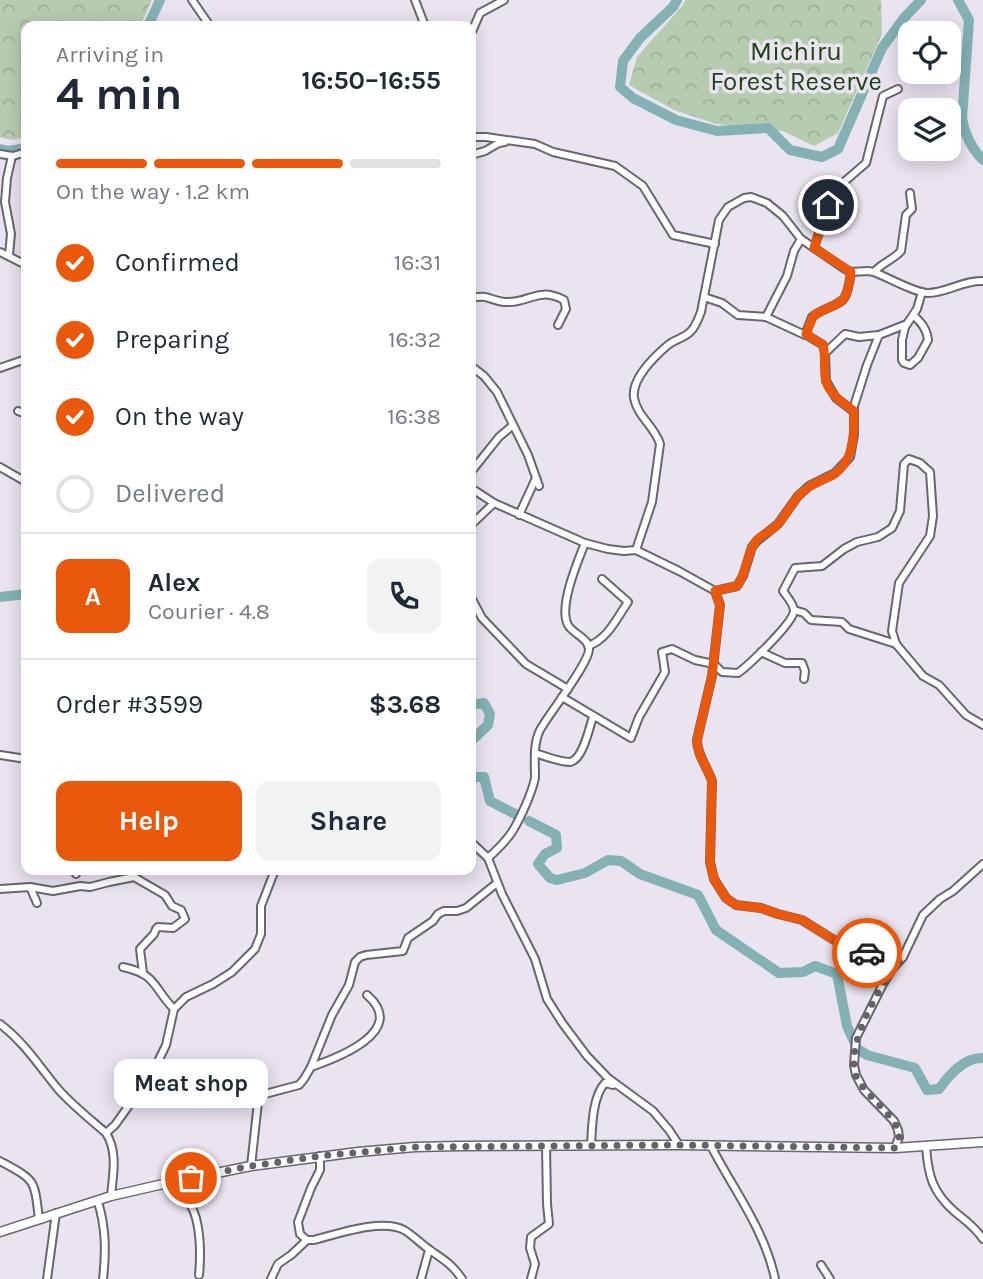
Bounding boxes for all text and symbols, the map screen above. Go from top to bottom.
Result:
map controls [898,21,961,161]
button: locate [898,21,961,84]
park label: Michiru Forest Reserve [710,36,882,97]
text: Arriving in [56,41,164,68]
text: 16:50–16:55 [301,65,441,96]
text: 4 min [56,67,182,121]
button: layers [898,98,961,161]
pin [798,175,858,235]
text: On the way · 1.2 km [56,178,250,205]
icon: home [809,186,847,224]
icon: check [56,244,94,282]
text: Confirmed [115,247,240,278]
text: 16:31 [394,249,441,276]
icon: check [56,321,94,359]
text: Preparing [115,324,229,355]
text: 16:32 [388,326,441,353]
icon: check [56,398,94,436]
text: On the way [115,401,244,432]
text: 16:38 [387,403,441,430]
text: Delivered [115,478,225,509]
button: phone [367,559,441,633]
text: Alex [148,567,200,598]
text: A [85,581,101,612]
text: Courier · 4.8 [148,598,270,625]
text: Order #3599 [56,689,203,720]
text: $3.68 [369,689,441,720]
button: Help [56,781,242,861]
button: Share [256,781,441,861]
courier [832,918,902,988]
icon: car [848,934,886,972]
callout: Meat shop [114,1059,268,1108]
text: Meat shop [134,1070,248,1097]
pin [161,1148,221,1208]
icon: bag [172,1159,210,1197]

